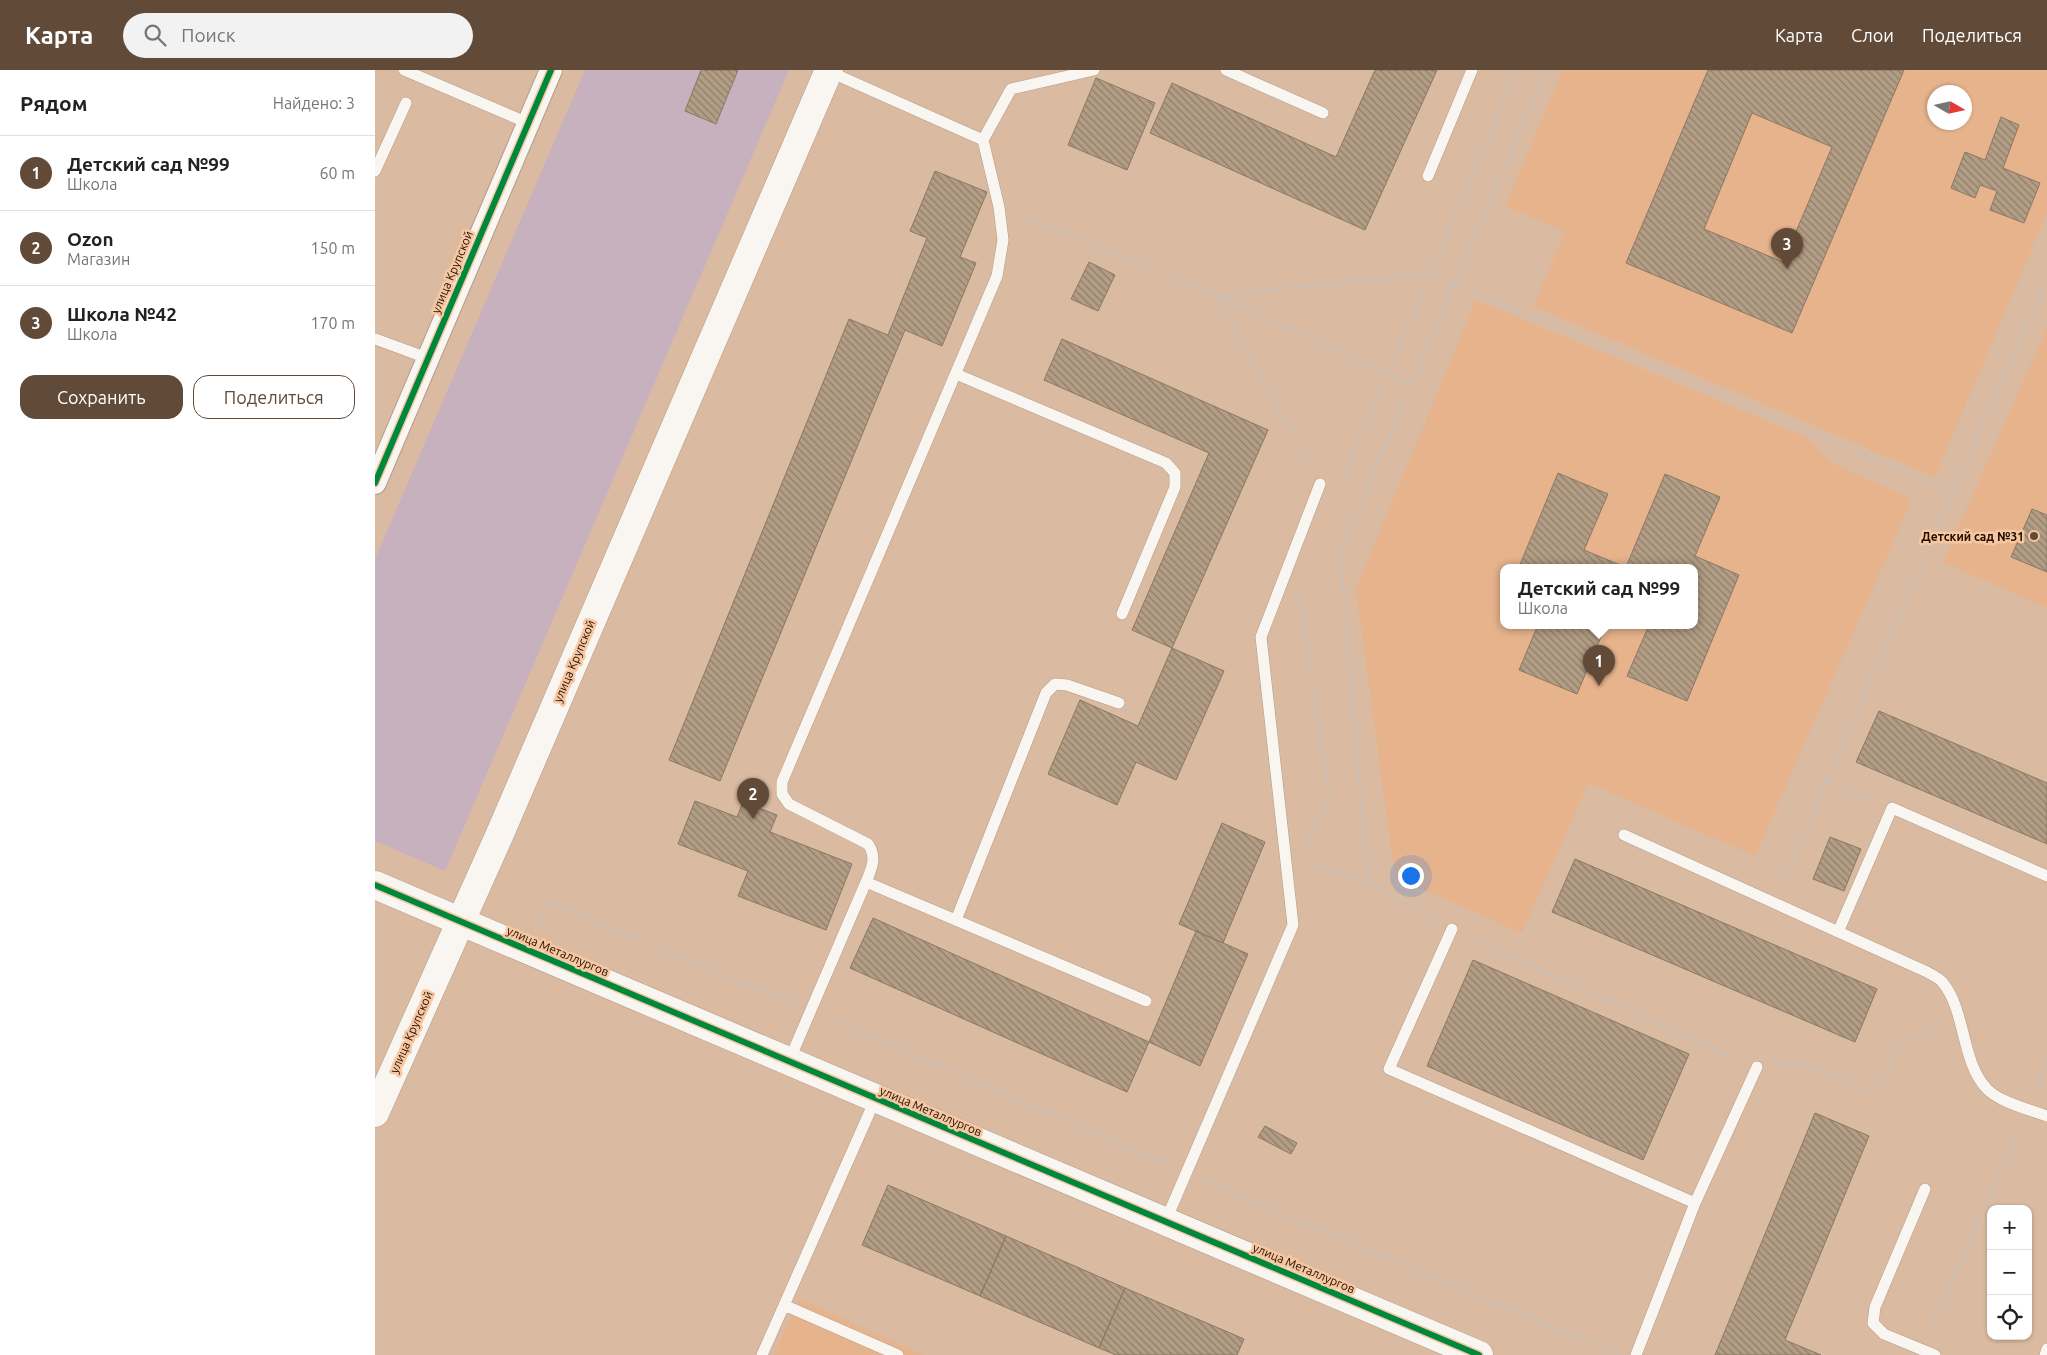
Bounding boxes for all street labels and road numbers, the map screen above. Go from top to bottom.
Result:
street label: улица Крупской [429,229,475,315]
street label: улица Крупской [551,618,597,704]
street label: улица Металлургов [505,924,611,978]
street label: улица Крупской [387,989,435,1075]
street label: улица Металлургов [878,1084,984,1138]
street label: улица Металлургов [1251,1241,1357,1295]

